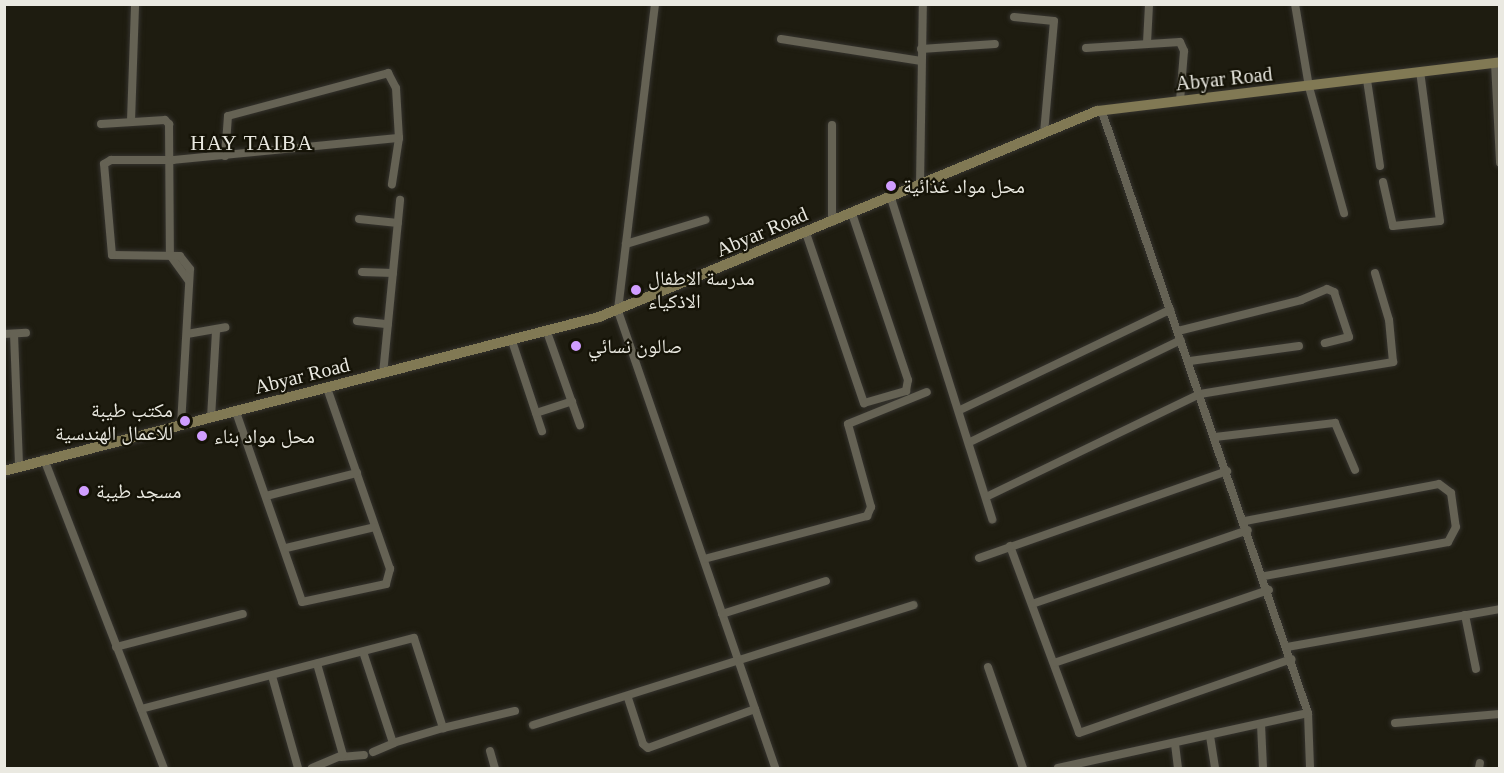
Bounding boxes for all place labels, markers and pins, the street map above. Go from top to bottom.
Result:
place label: محل مواد غذائية [903,174,1025,198]
marker: محل مواد غذائية [884,179,898,193]
place label: مدرسة الاطفال الاذكياء [648,266,755,313]
marker: مدرسة الاطفال الاذكياء [629,283,643,297]
place label: صالون نسائي [588,334,682,358]
marker: صالون نسائي [569,339,583,353]
place label: مكتب طيبة للاعمال الهندسية [55,398,173,445]
marker: مكتب طيبة للاعمال الهندسية [178,414,192,428]
place label: محل مواد بناء [214,424,315,448]
marker: محل مواد بناء [195,429,209,443]
place label: مسجد طيبة [96,479,181,503]
marker: مسجد طيبة [77,484,91,498]

